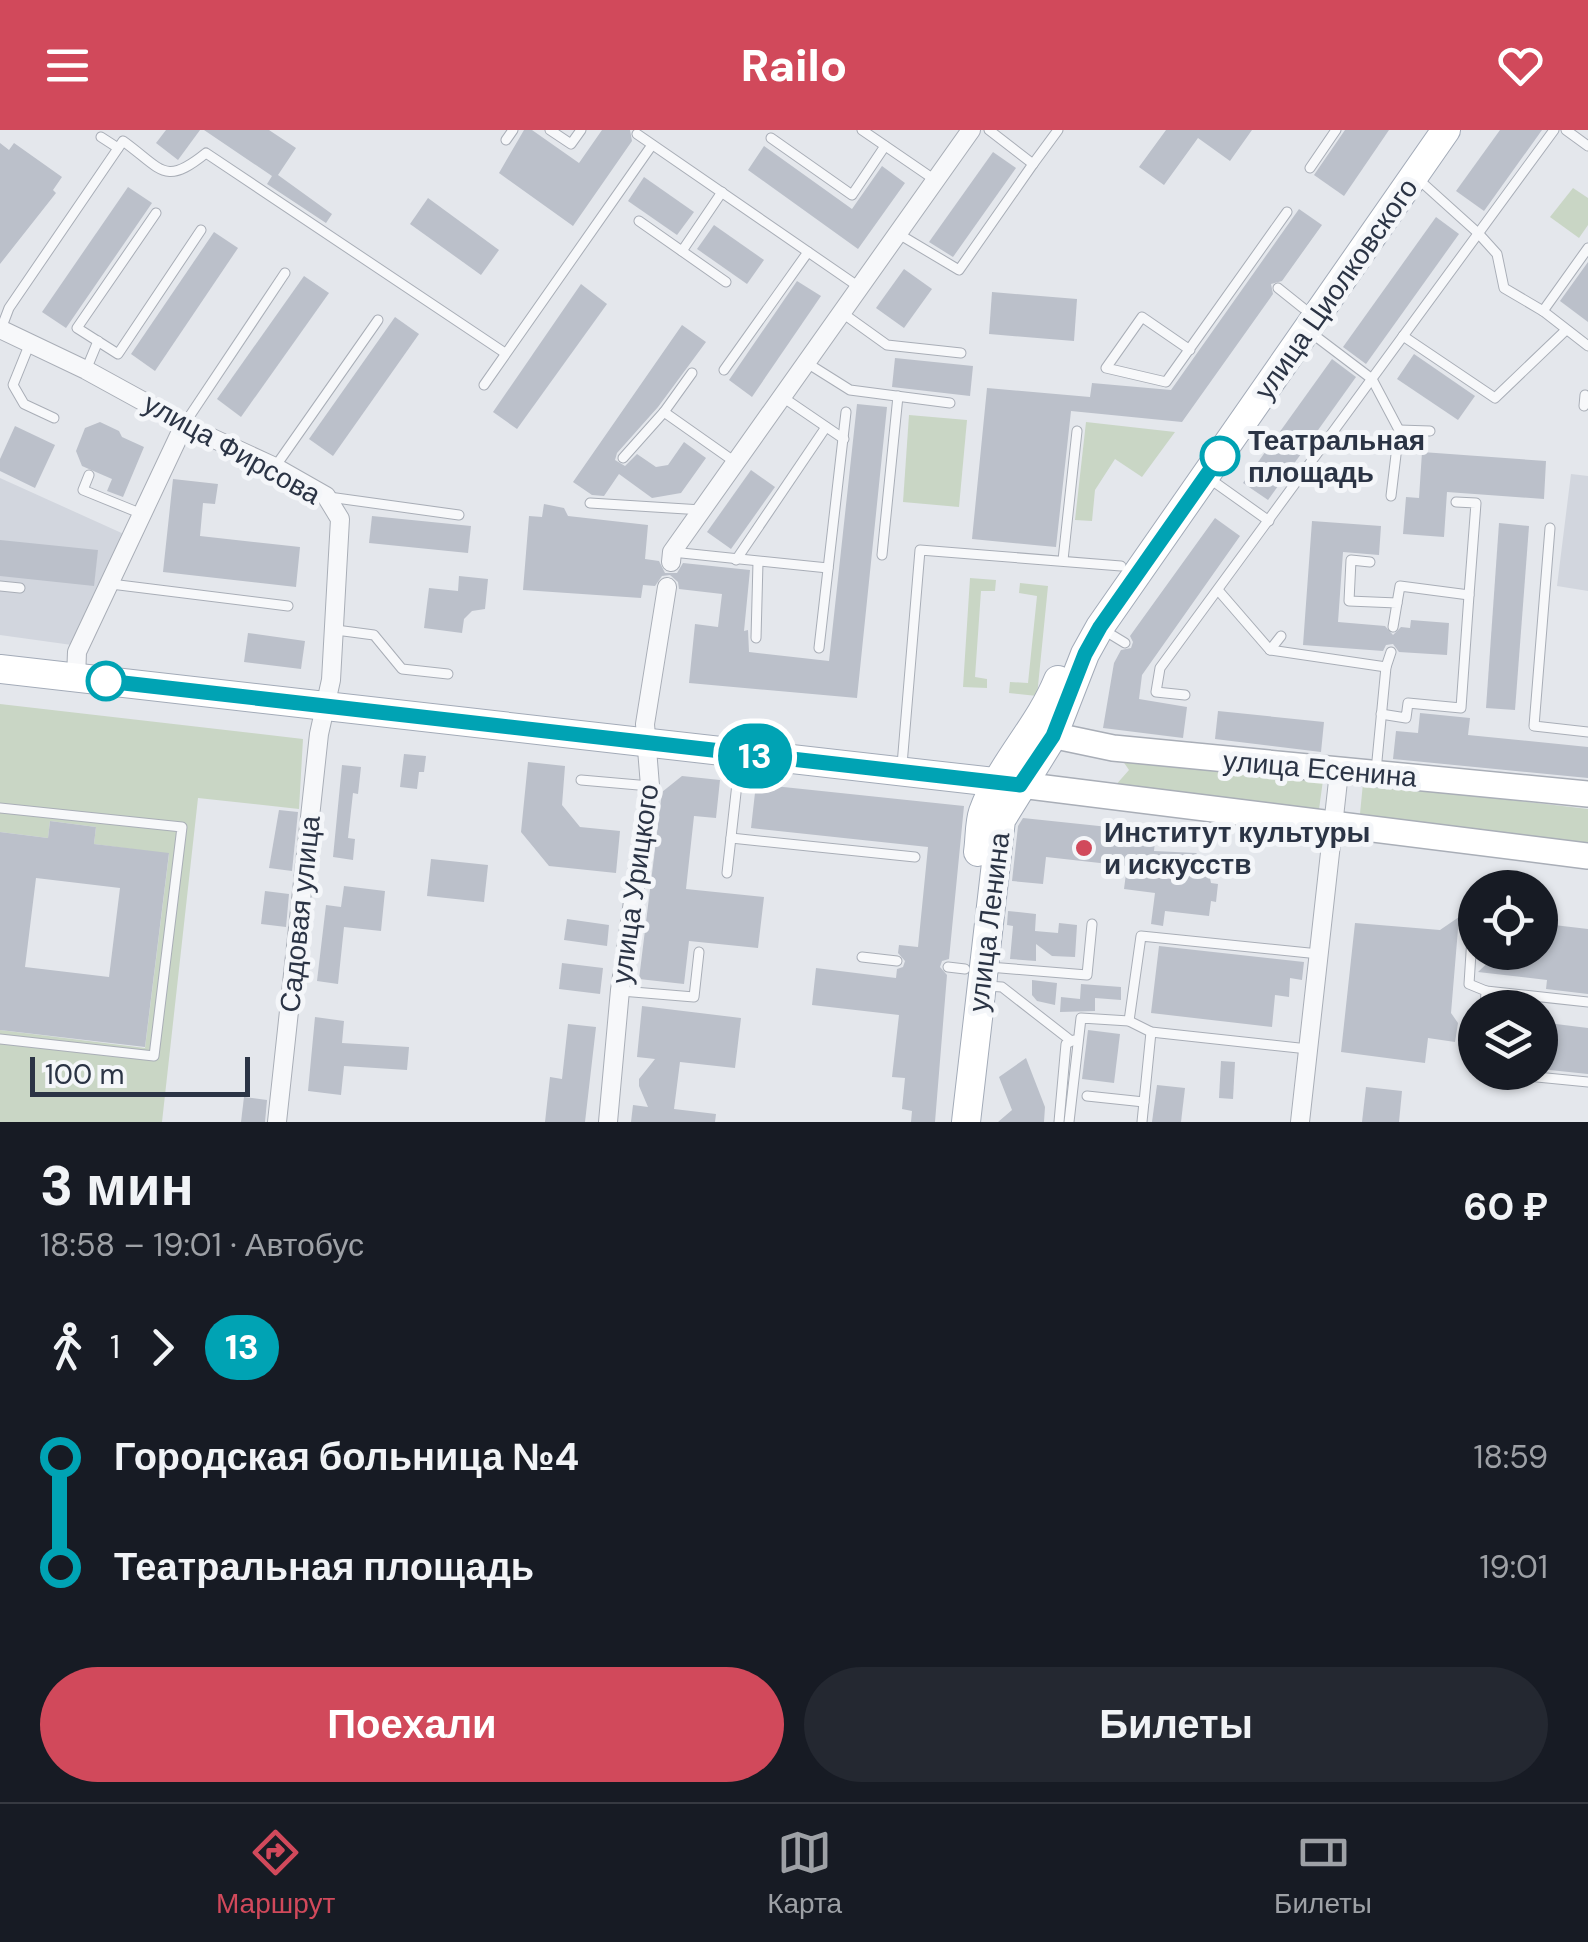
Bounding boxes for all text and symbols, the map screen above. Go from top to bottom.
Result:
text: Railo [741,36,847,95]
icon: menu [40,38,95,93]
icon: heart [1493,38,1548,93]
street label: улица Циолковского [1246,171,1426,407]
street label: улица Фирсова [137,385,327,513]
place label: Театральная площадь [1248,422,1425,491]
marker: Театральная площадь [1201,437,1239,475]
unlabelled marker [87,662,125,700]
line badge: 13 [710,724,800,788]
text: 13 [738,733,772,779]
street label: улица Есенина [1222,742,1419,796]
street label: улица Урицкого [603,782,667,986]
street label: Садовая улица [271,813,329,1014]
place label: Институт культуры и искусств [1104,814,1371,883]
street label: улица Ленина [960,830,1018,1014]
marker: Институт культуры и искусств [1073,837,1095,859]
map controls [1458,870,1558,1090]
button: locate [1458,870,1558,970]
button: layers [1458,990,1558,1090]
scale bar [30,1052,250,1096]
text: 100 m [45,1056,124,1093]
text: 3 мин [40,1150,194,1222]
text: 60 ₽ [1463,1182,1548,1232]
text: 18:58 – 19:01 · Автобус [40,1224,364,1266]
icon: walk [40,1320,95,1375]
icon: forward [135,1320,190,1375]
text: 13 [225,1324,259,1370]
text: 1 [110,1326,120,1368]
text: Городская больница №4 [114,1432,579,1482]
text: 18:59 [1473,1436,1548,1478]
text: Театральная площадь [114,1542,534,1592]
text: 19:01 [1480,1546,1548,1588]
button: Поехали [40,1667,784,1782]
button: Билеты [804,1667,1548,1782]
tab: Маршрут [216,1825,335,1922]
tab: Карта [767,1825,842,1922]
tab: Билеты [1274,1825,1372,1922]

